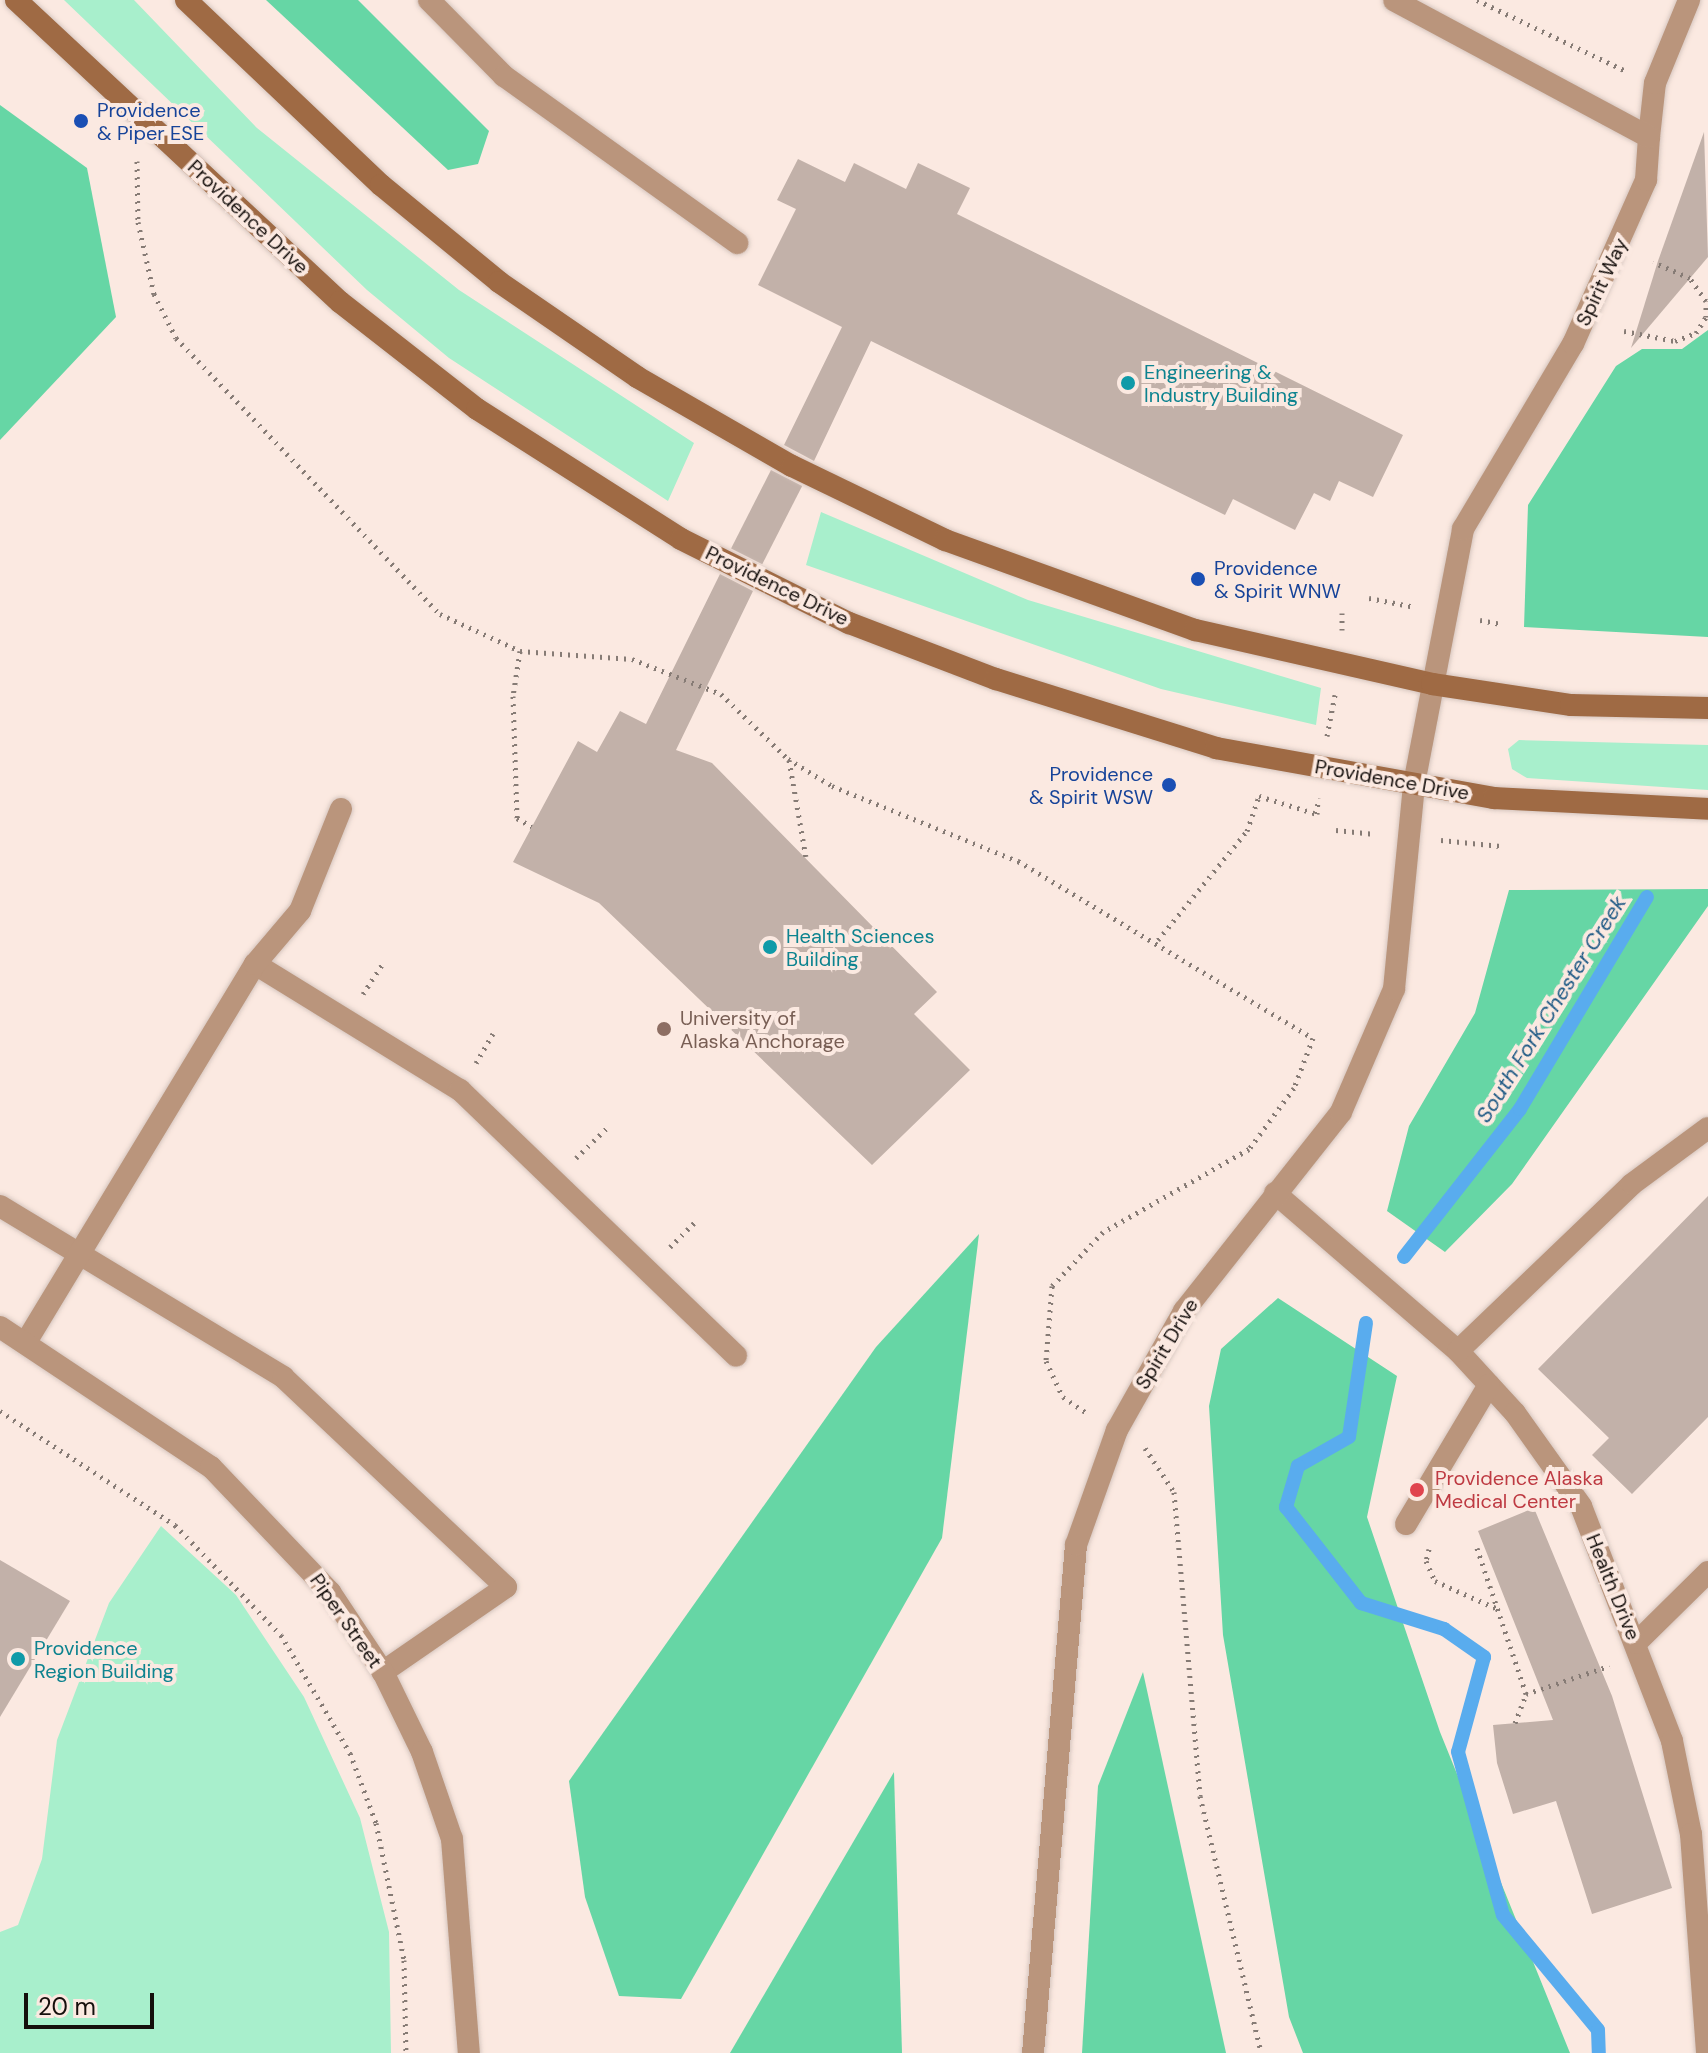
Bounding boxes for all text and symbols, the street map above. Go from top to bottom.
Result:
place label: Providence & Piper ESE [97,98,204,145]
marker: Providence & Piper ESE [72,112,90,130]
street label: Providence Drive [183,155,313,279]
street label: Spirit Way [1571,234,1633,330]
place label: Engineering & Industry Building [1144,360,1298,407]
marker: Engineering & Industry Building [1119,374,1137,392]
street label: Providence Drive [702,541,852,631]
place label: Providence & Spirit WNW [1214,556,1341,603]
marker: Providence & Spirit WNW [1189,570,1207,588]
street label: Providence Drive [1313,755,1471,805]
place label: Providence & Spirit WSW [1029,762,1153,809]
marker: Providence & Spirit WSW [1160,776,1178,794]
water label: South Fork Chester Creek [1470,891,1632,1127]
place label: Health Sciences Building [786,924,934,971]
marker: Health Sciences Building [761,938,779,956]
place label: University of Alaska Anchorage [680,1006,845,1053]
marker: University of Alaska Anchorage [655,1020,673,1038]
street label: Spirit Drive [1131,1294,1203,1394]
place label: Providence Alaska Medical Center [1435,1466,1603,1513]
marker: Providence Alaska Medical Center [1406,1479,1428,1501]
street label: Health Drive [1581,1530,1645,1644]
street label: Piper Street [305,1569,387,1673]
place label: Providence Region Building [34,1636,174,1683]
marker: Providence Region Building [9,1650,27,1668]
scale bar [28,1977,158,2027]
text: 20 m [38,1991,96,2022]

